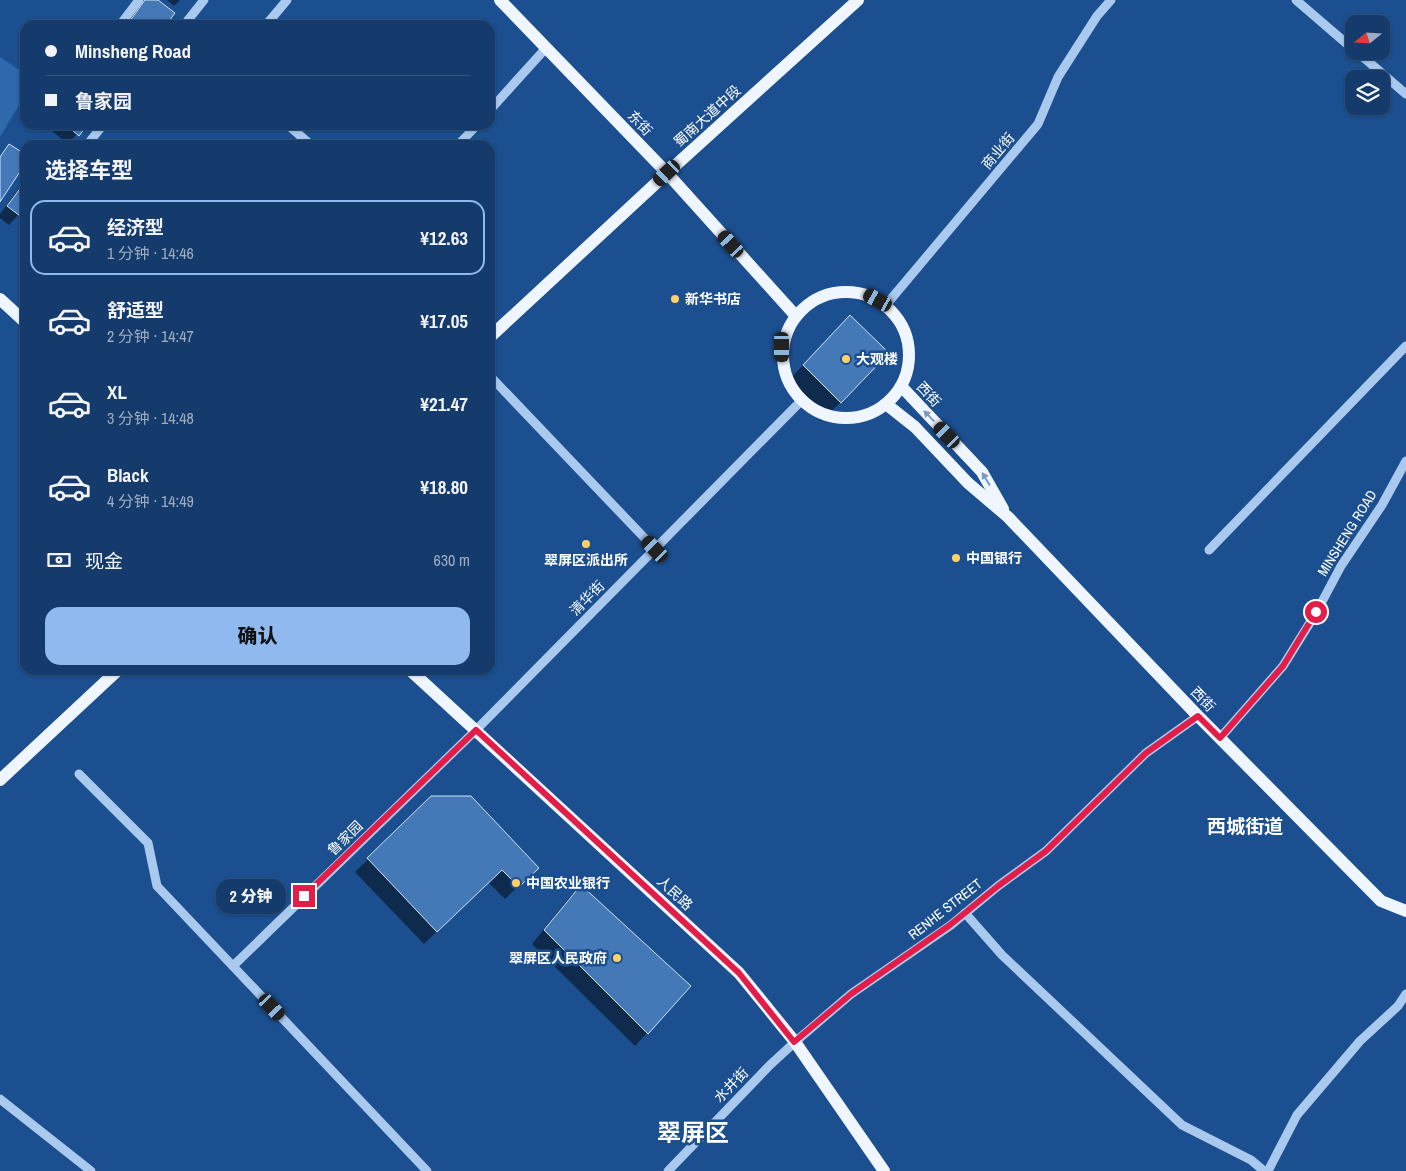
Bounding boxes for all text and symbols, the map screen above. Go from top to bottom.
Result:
north arrow [1345,15,1390,60]
map controls [1345,15,1390,115]
text: Minsheng Road [75,38,191,64]
button: layers [1345,70,1390,115]
street label: 蜀南大道中段 [670,81,744,151]
text: 鲁家园 [75,88,132,114]
street label: 东街 [624,107,656,139]
street label: 商业街 [978,129,1018,173]
text: 选择车型 [45,155,133,185]
car [650,157,683,189]
text: 经济型 [107,214,164,240]
icon: car [47,215,92,260]
text: ¥12.63 [420,225,468,251]
car [715,228,746,260]
text: 1 分钟 · 14:46 [107,242,194,264]
car [861,286,894,314]
place label: 新华书店 [685,290,741,308]
marker: 新华书店 [669,293,681,305]
text: 舒适型 [107,297,164,323]
icon: car [47,298,92,343]
text: ¥17.05 [420,308,468,334]
text: 2 分钟 · 14:47 [107,325,194,347]
car [774,332,789,362]
place label: 大观楼 [856,350,898,368]
marker: 大观楼 [840,353,852,365]
street label: 西街 [913,378,945,410]
text: XL [107,379,127,405]
icon: car [47,381,92,426]
text: ¥21.47 [420,391,468,417]
text: 3 分钟 · 14:48 [107,407,194,429]
one-way arrow [923,410,935,422]
car [931,419,962,451]
text: Black [107,462,149,488]
icon: car [47,464,92,509]
one-way arrow [981,472,990,485]
text: ¥18.80 [420,474,468,500]
street label: MINSHENG ROAD [1313,487,1381,579]
text: 4 分钟 · 14:49 [107,490,194,512]
car [639,533,670,565]
marker: 翠屏区派出所 [580,538,592,550]
icon: cash [45,546,73,574]
text: 现金 [85,548,123,574]
text: 630 m [434,549,470,571]
place label: 中国银行 [966,549,1022,567]
place label: 翠屏区派出所 [544,551,628,569]
marker: 中国银行 [950,552,962,564]
street label: 清华街 [566,577,608,619]
route start [1305,601,1327,623]
button: 确认 [45,607,470,665]
street label: 西街 [1187,683,1219,715]
district label: 西城街道 [1207,813,1283,839]
street label: 鲁家园 [324,817,366,859]
street label: 人民路 [654,872,696,914]
place label: 中国农业银行 [526,874,610,892]
street label: RENHE STREET [905,875,985,943]
marker: 中国农业银行 [510,877,522,889]
callout: 2 分钟 [216,878,286,914]
text: 2 分钟 [230,885,272,907]
route end [293,885,315,907]
place label: 翠屏区人民政府 [509,949,607,967]
marker: 翠屏区人民政府 [611,952,623,964]
car [256,991,287,1023]
street label: 水井街 [710,1064,752,1106]
district label: 翠屏区 [657,1116,729,1148]

